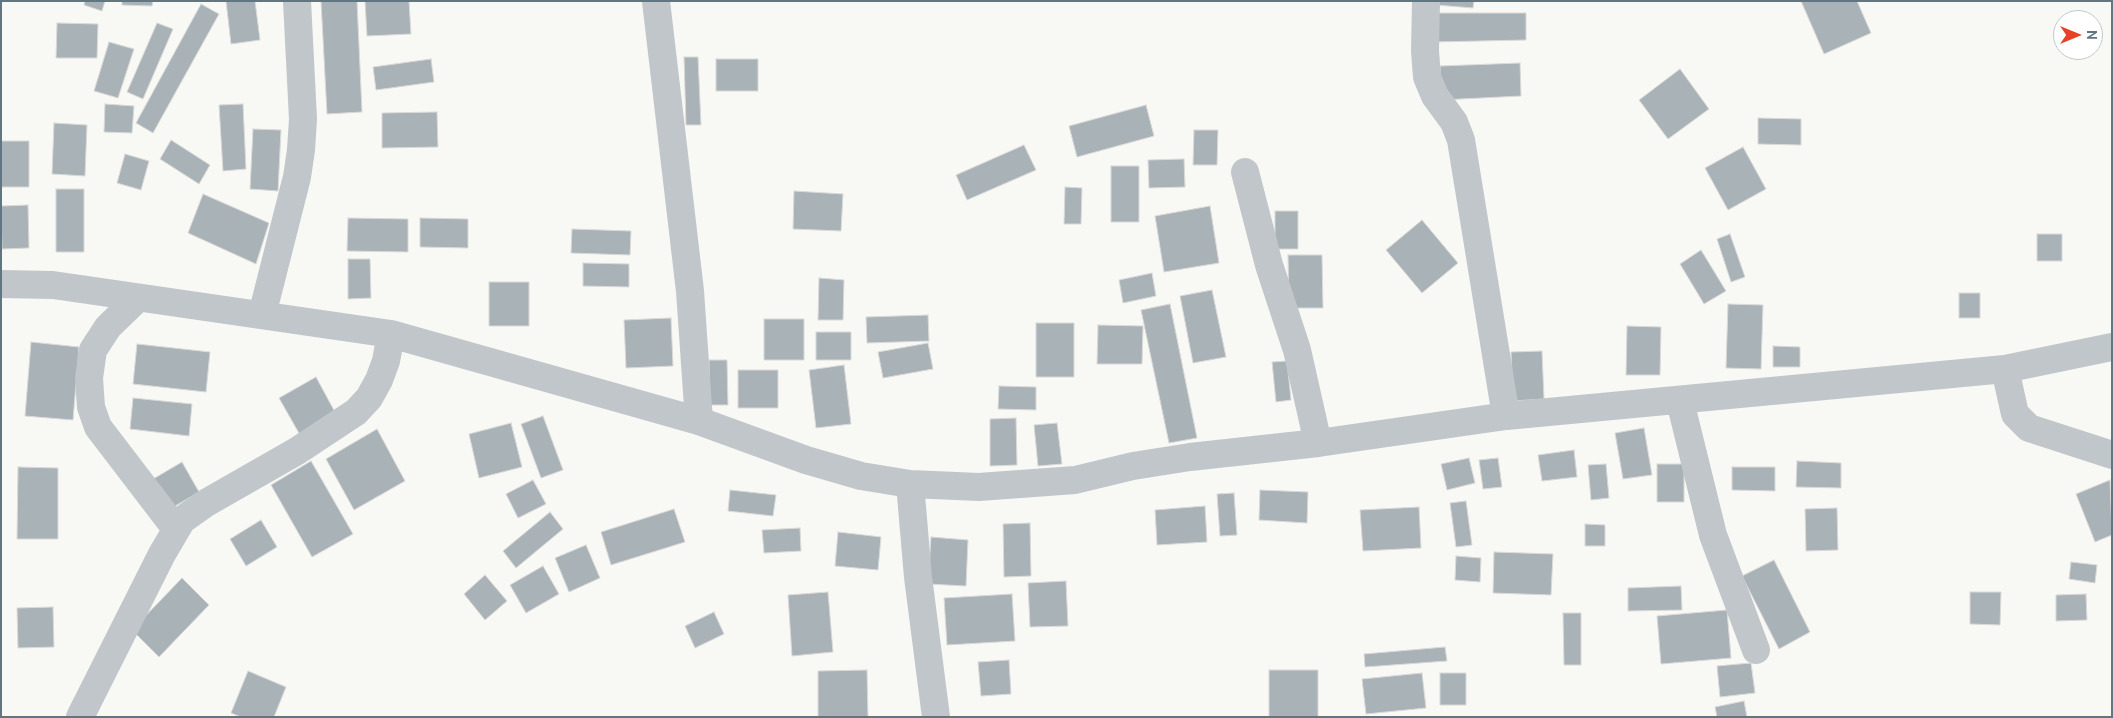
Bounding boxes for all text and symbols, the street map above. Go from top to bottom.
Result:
north arrow [2053,10,2103,60]
text: N [2083,30,2101,40]

